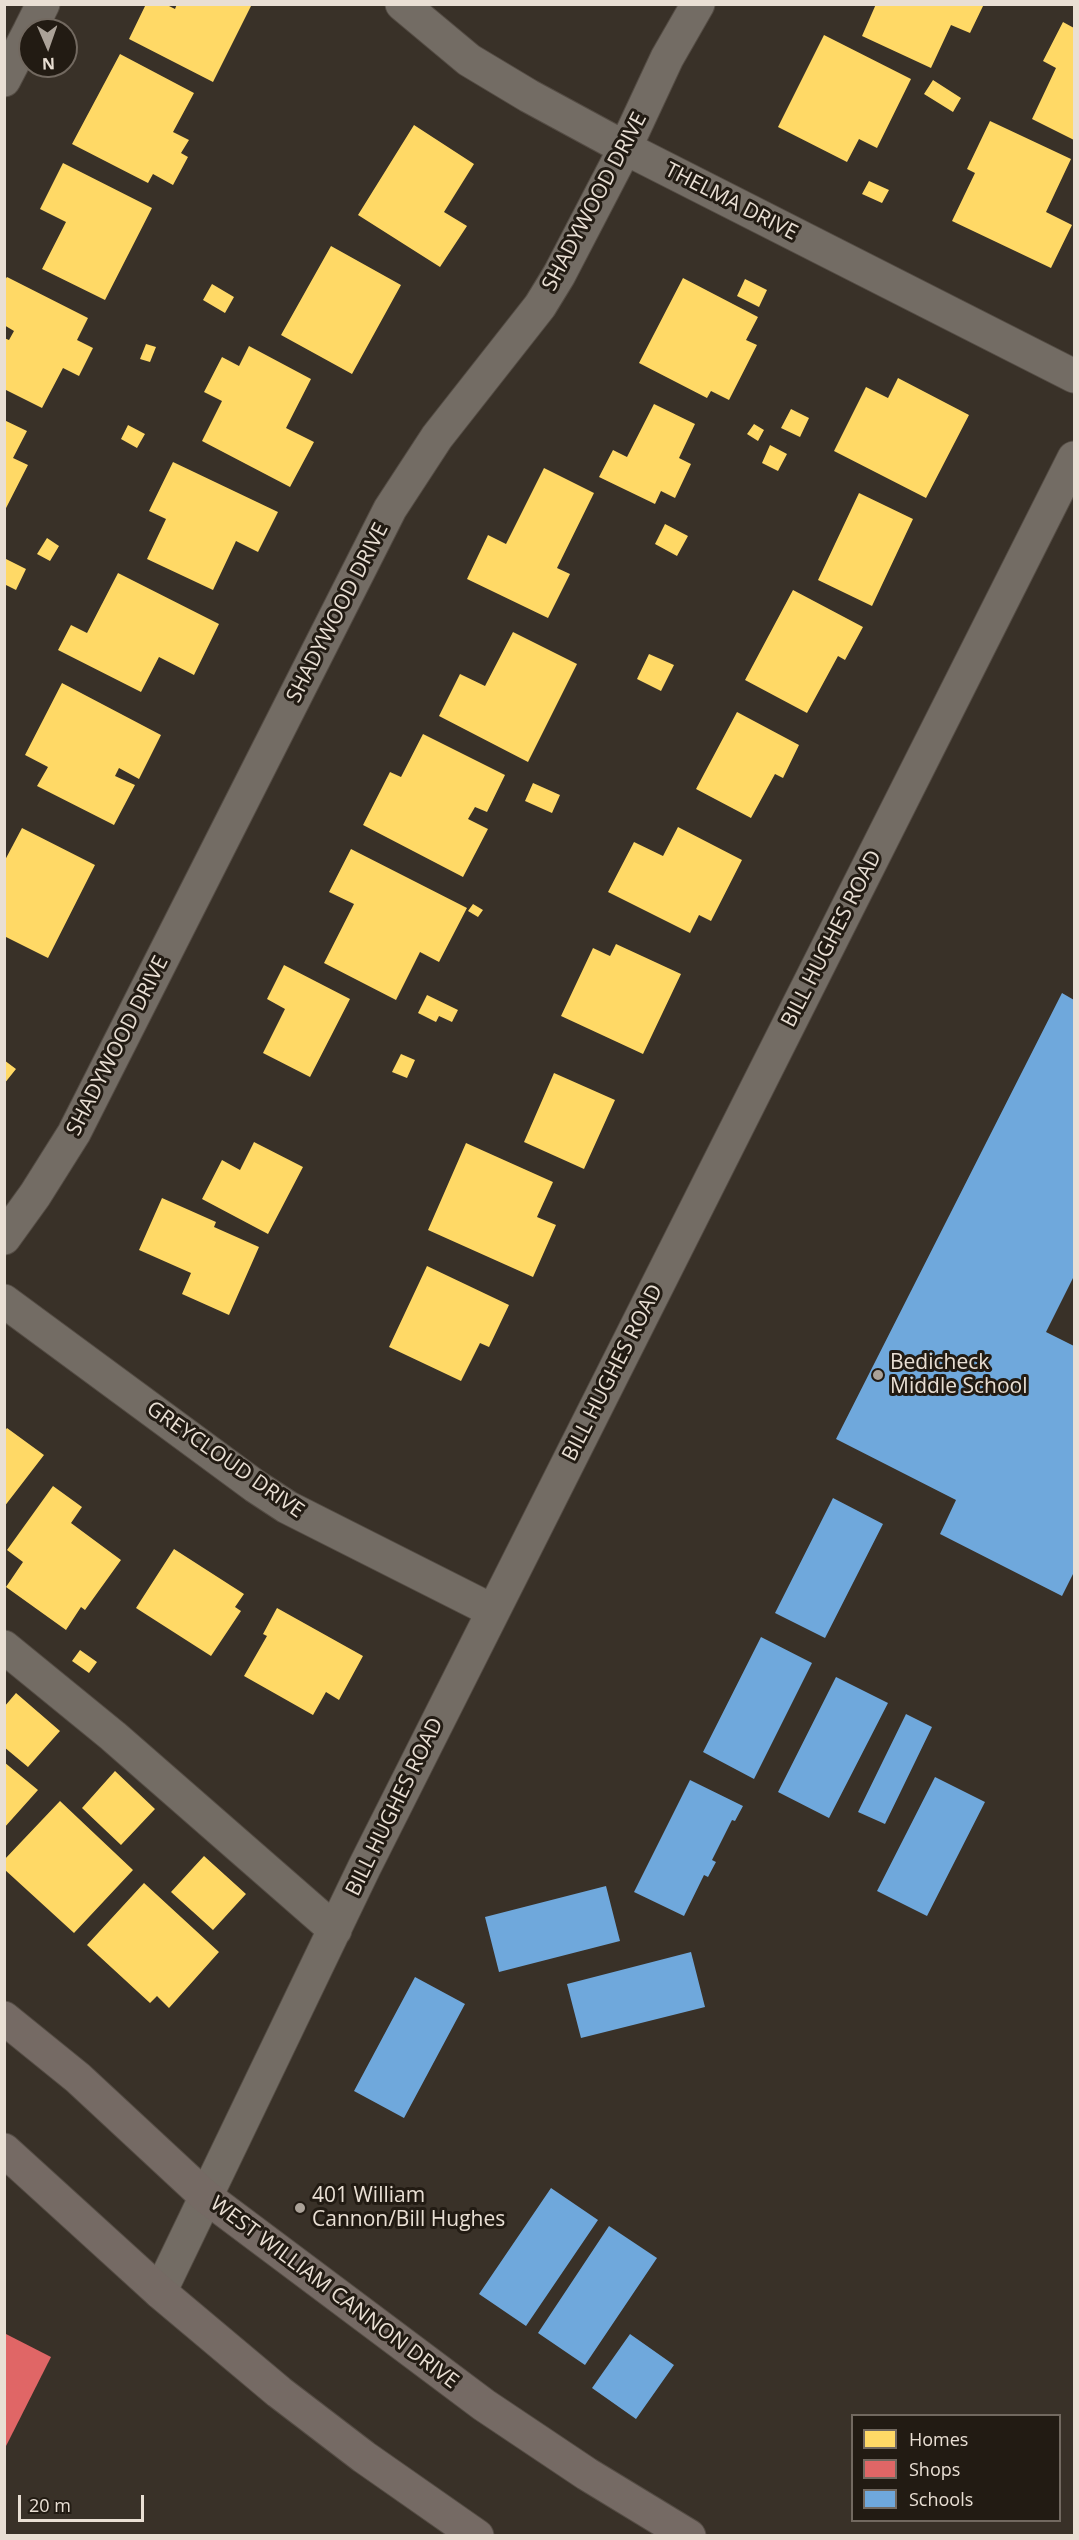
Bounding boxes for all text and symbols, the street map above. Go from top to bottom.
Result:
north arrow [18,18,78,78]
text: N [42,53,55,75]
street label: SHADYWOOD DRIVE [537,109,653,295]
street label: THELMA DRIVE [660,158,802,246]
street label: SHADYWOOD DRIVE [282,519,394,707]
street label: BILL HUGHES ROAD [777,846,887,1032]
street label: SHADYWOOD DRIVE [62,952,174,1140]
street label: BILL HUGHES ROAD [558,1280,668,1466]
place label: Bedicheck Middle School [890,1350,1027,1400]
marker: Bedicheck Middle School [871,1368,885,1382]
street label: GREYCLOUD DRIVE [141,1396,309,1524]
street label: BILL HUGHES ROAD [341,1714,449,1900]
place label: 401 William Cannon/Bill Hughes [312,2183,505,2233]
street label: WEST WILLIAM CANNON DRIVE [205,2191,463,2395]
marker: 401 William Cannon/Bill Hughes [293,2201,307,2215]
legend [851,2414,1061,2522]
text: Homes [909,2427,968,2451]
text: Shops [909,2457,960,2481]
scale bar [21,2483,147,2521]
text: Schools [909,2487,973,2511]
text: 20 m [29,2493,71,2517]

